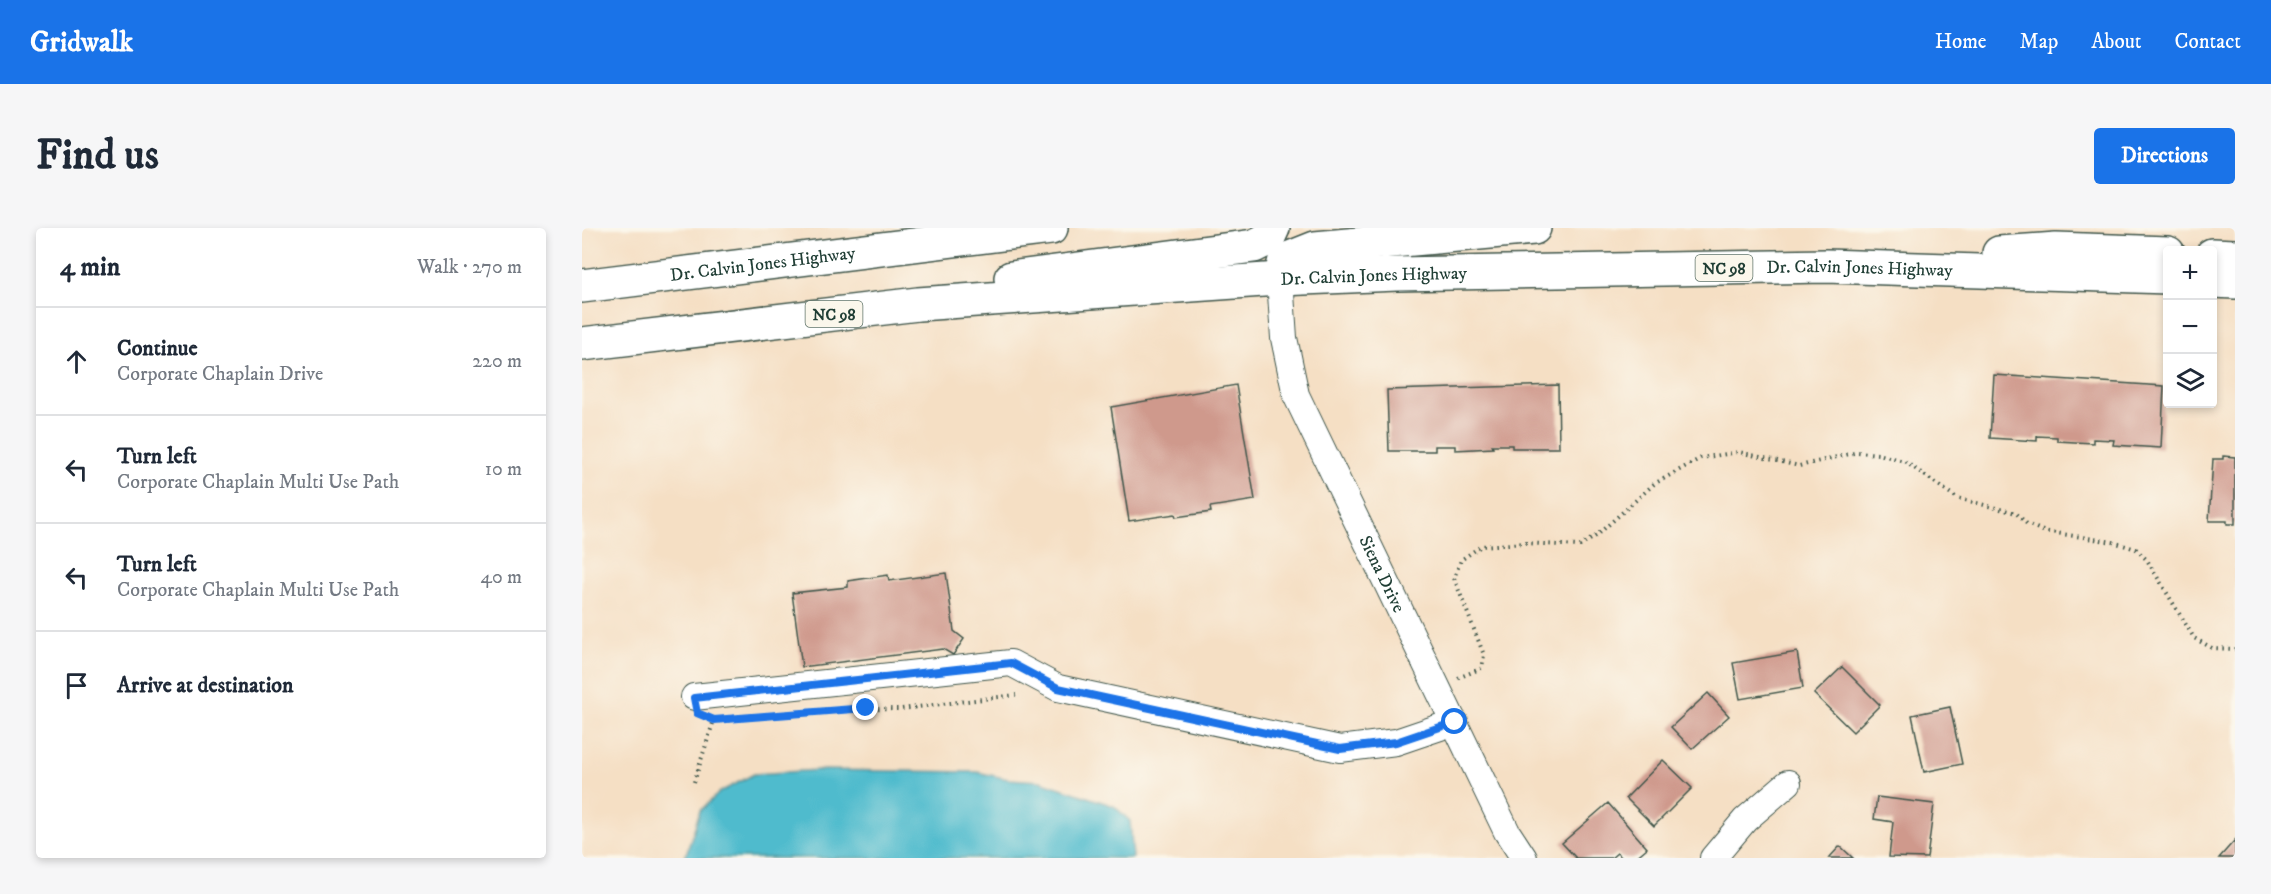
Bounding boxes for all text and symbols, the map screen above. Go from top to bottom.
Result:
text: Gridwalk [30,25,133,60]
text: Home [1935,29,1987,55]
text: Map [2020,29,2058,55]
text: About [2091,29,2142,55]
text: Contact [2175,29,2241,55]
button: Directions [2094,128,2235,184]
text: Find us [36,130,159,182]
street label: Dr. Calvin Jones Highway [669,242,857,287]
map controls [2163,246,2217,408]
button: + [2163,246,2217,300]
text: 4 min [60,251,120,284]
text: Walk · 270 m [417,255,522,280]
road number: NC 98 [1696,255,1752,281]
street label: Dr. Calvin Jones Highway [1766,256,1954,282]
street label: Dr. Calvin Jones Highway [1280,263,1468,291]
button: − [2163,300,2217,354]
road number: NC 98 [806,301,862,327]
text: Continue [117,335,198,362]
icon: ahead [60,345,93,378]
text: 220 m [472,349,522,374]
button: layers [2163,354,2217,408]
text: Corporate Chaplain Drive [117,362,323,387]
text: Turn left [117,443,197,470]
icon: left [60,453,93,486]
text: 10 m [485,457,522,482]
text: Corporate Chaplain Multi Use Path [117,470,399,495]
street label: Siena Drive [1354,532,1409,616]
text: Turn left [117,551,197,578]
icon: left [60,561,93,594]
text: 40 m [480,565,522,590]
text: Corporate Chaplain Multi Use Path [117,578,399,603]
icon: arrive [60,669,93,702]
text: Arrive at destination [117,672,294,699]
route end [852,694,878,720]
route start [1441,708,1467,734]

